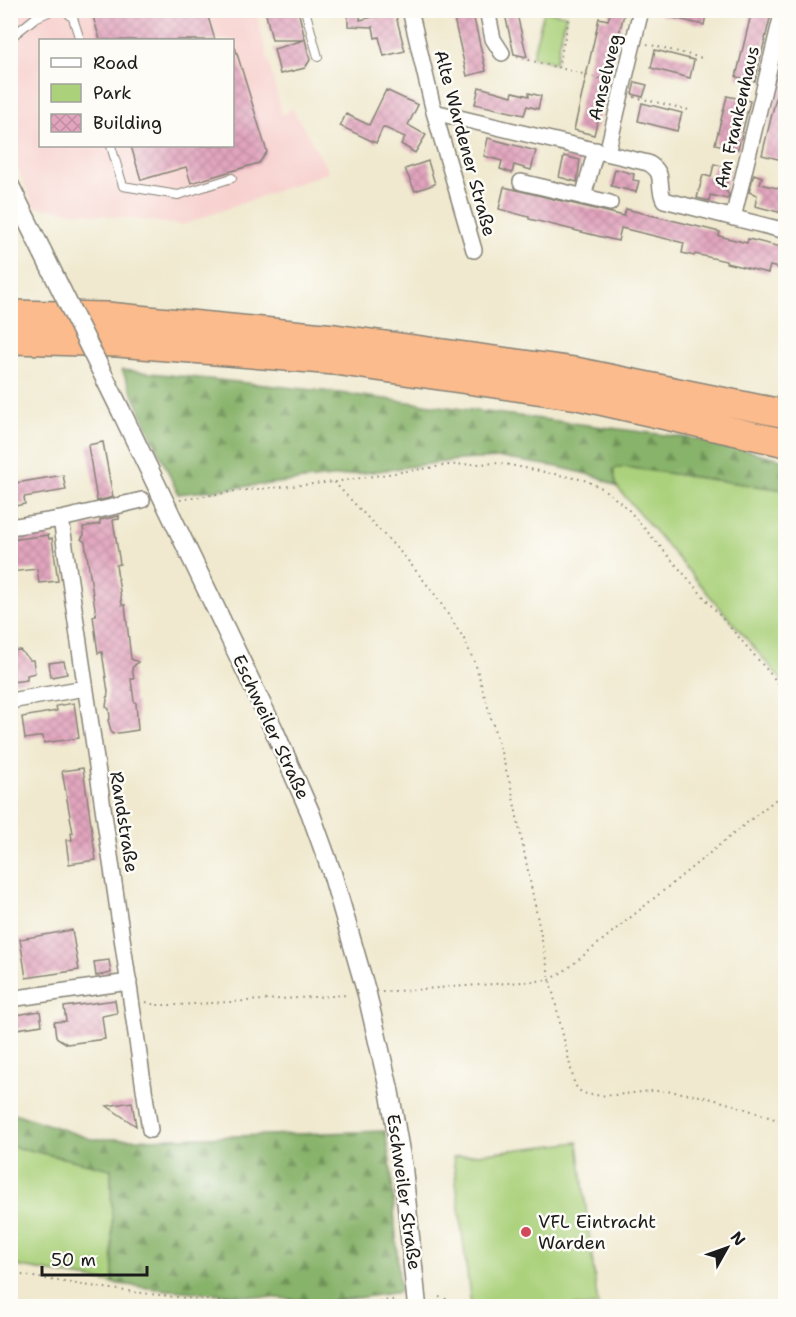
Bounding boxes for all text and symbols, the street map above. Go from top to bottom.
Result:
street label: Amselweg [583,31,627,123]
legend [39,39,234,147]
street label: Am Frankenhaus [709,44,765,190]
street label: Alte Wardener Straße [429,47,501,239]
text: Road [93,51,138,75]
text: Park [93,81,132,105]
text: Building [93,111,162,135]
street label: Eschweiler Straße [227,651,315,803]
street label: Randstraße [104,770,144,874]
street label: Eschweiler Straße [381,1112,427,1272]
place label: VFL Eintracht Warden [538,1210,656,1255]
north arrow [697,1218,757,1278]
marker: VFL Eintracht Warden [519,1225,533,1239]
text: N [726,1227,750,1250]
scale bar [42,1239,147,1277]
text: 50 m [51,1248,96,1272]

